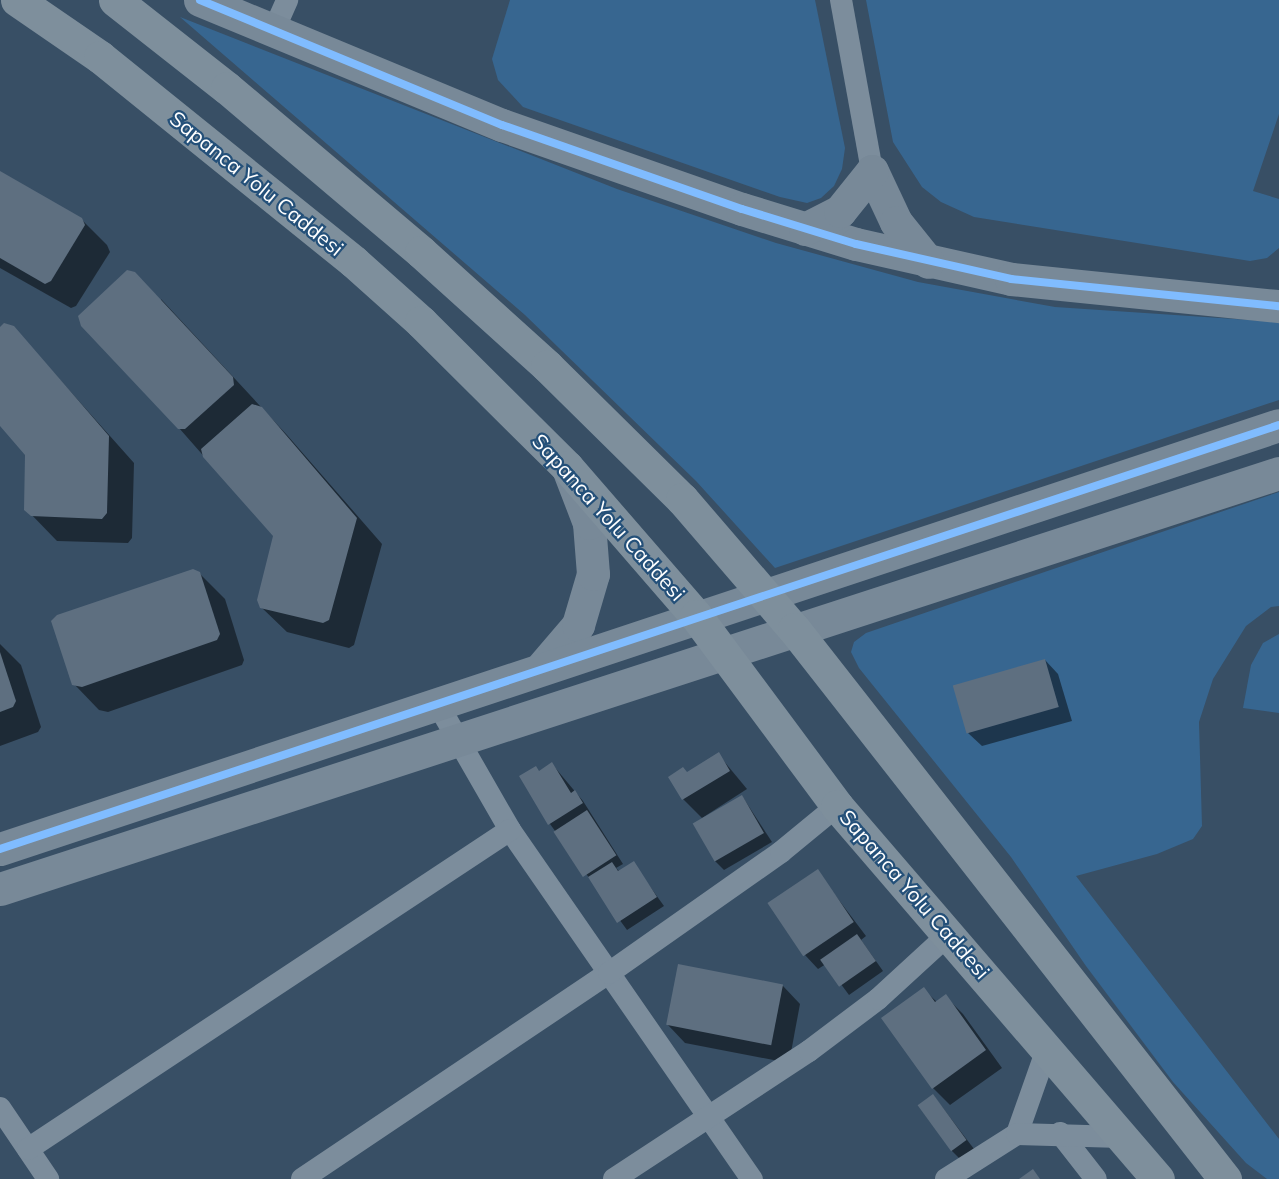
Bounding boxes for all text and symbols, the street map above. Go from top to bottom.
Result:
street label: Sapanca Yolu Caddesi [165,105,349,261]
street label: Sapanca Yolu Caddesi [527,428,691,606]
street label: Sapanca Yolu Caddesi [835,804,995,984]

